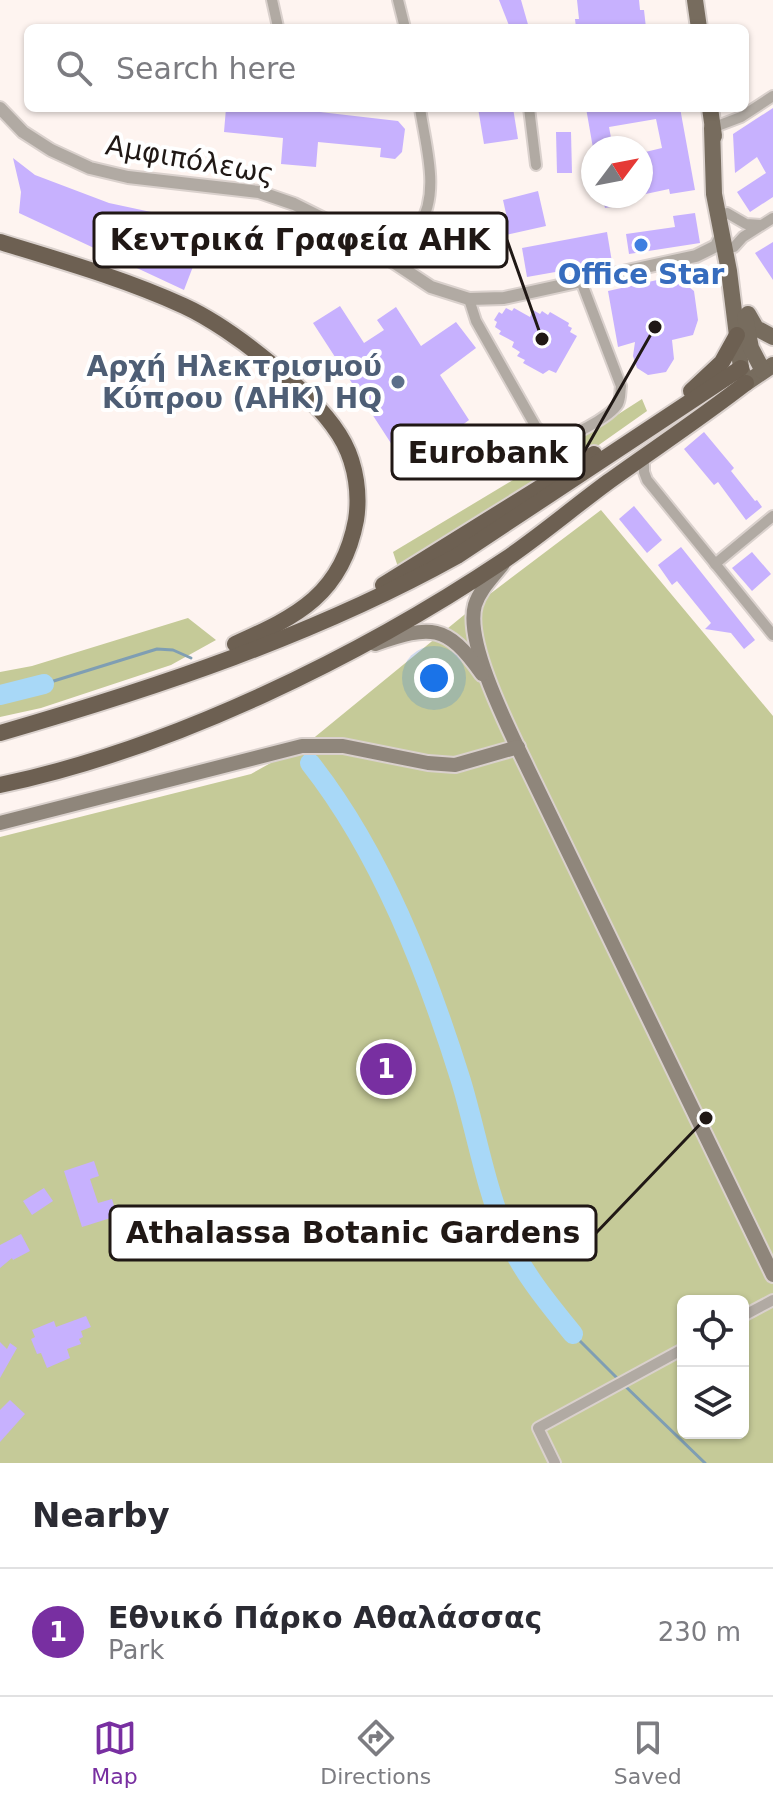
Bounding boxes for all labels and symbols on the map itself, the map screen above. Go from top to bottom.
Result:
street label: Αμφιπόλεως [103,128,277,191]
north arrow [581,136,653,208]
callout: Κεντρικά Γραφεία ΑΗΚ [94,213,507,267]
text: Κεντρικά Γραφεία ΑΗΚ [110,222,492,257]
marker: Office Star [632,236,650,254]
place label: Office Star [558,258,724,291]
place label: Αρχή Ηλεκτρισμού Κύπρου (ΑΗΚ) HQ [87,350,382,415]
marker: Αρχή Ηλεκτρισμού Κύπρου (ΑΗΚ) HQ [389,373,407,391]
callout: Eurobank [392,425,584,479]
text: Eurobank [408,435,569,470]
your location [414,658,454,698]
pin: 1 [360,1039,412,1099]
callout: Athalassa Botanic Gardens [110,1206,596,1260]
text: Athalassa Botanic Gardens [126,1215,580,1250]

